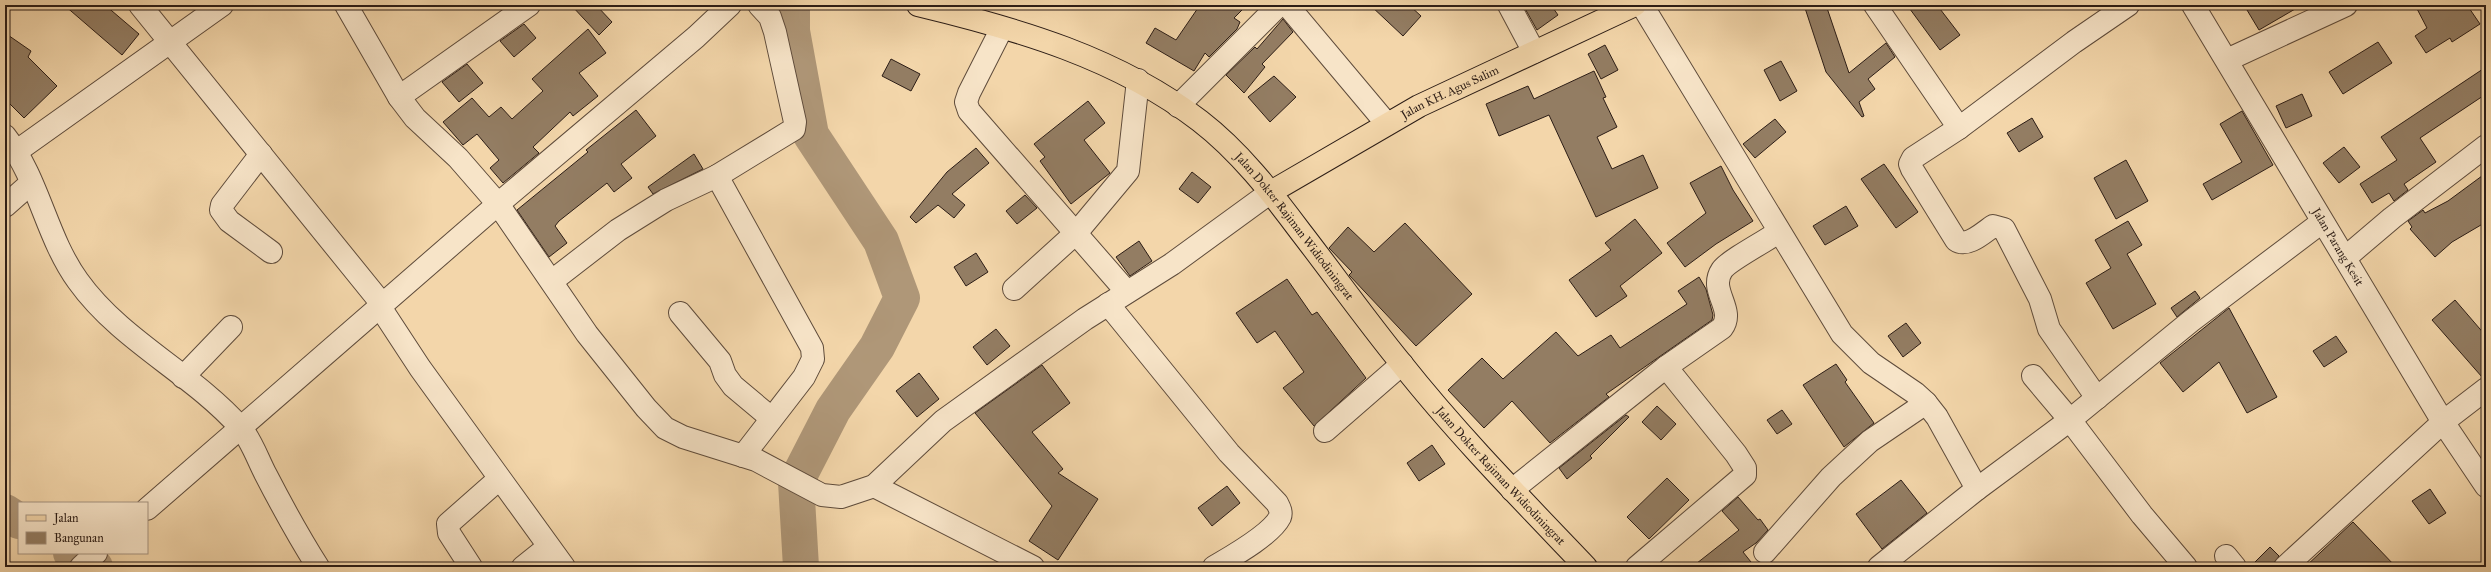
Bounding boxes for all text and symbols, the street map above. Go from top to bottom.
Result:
street label: Jalan KH. Agus Salim [1397,63,1501,124]
street label: Jalan Dokter Rajiman Widiodiningrat [1230,148,1357,303]
street label: Jalan Parang Kesit [2307,204,2367,289]
street label: Jalan Dokter Rajiman Widiodiningrat [1431,402,1569,548]
legend [18,502,148,554]
text: Jalan [52,511,79,526]
text: Bangunan [54,531,104,546]

